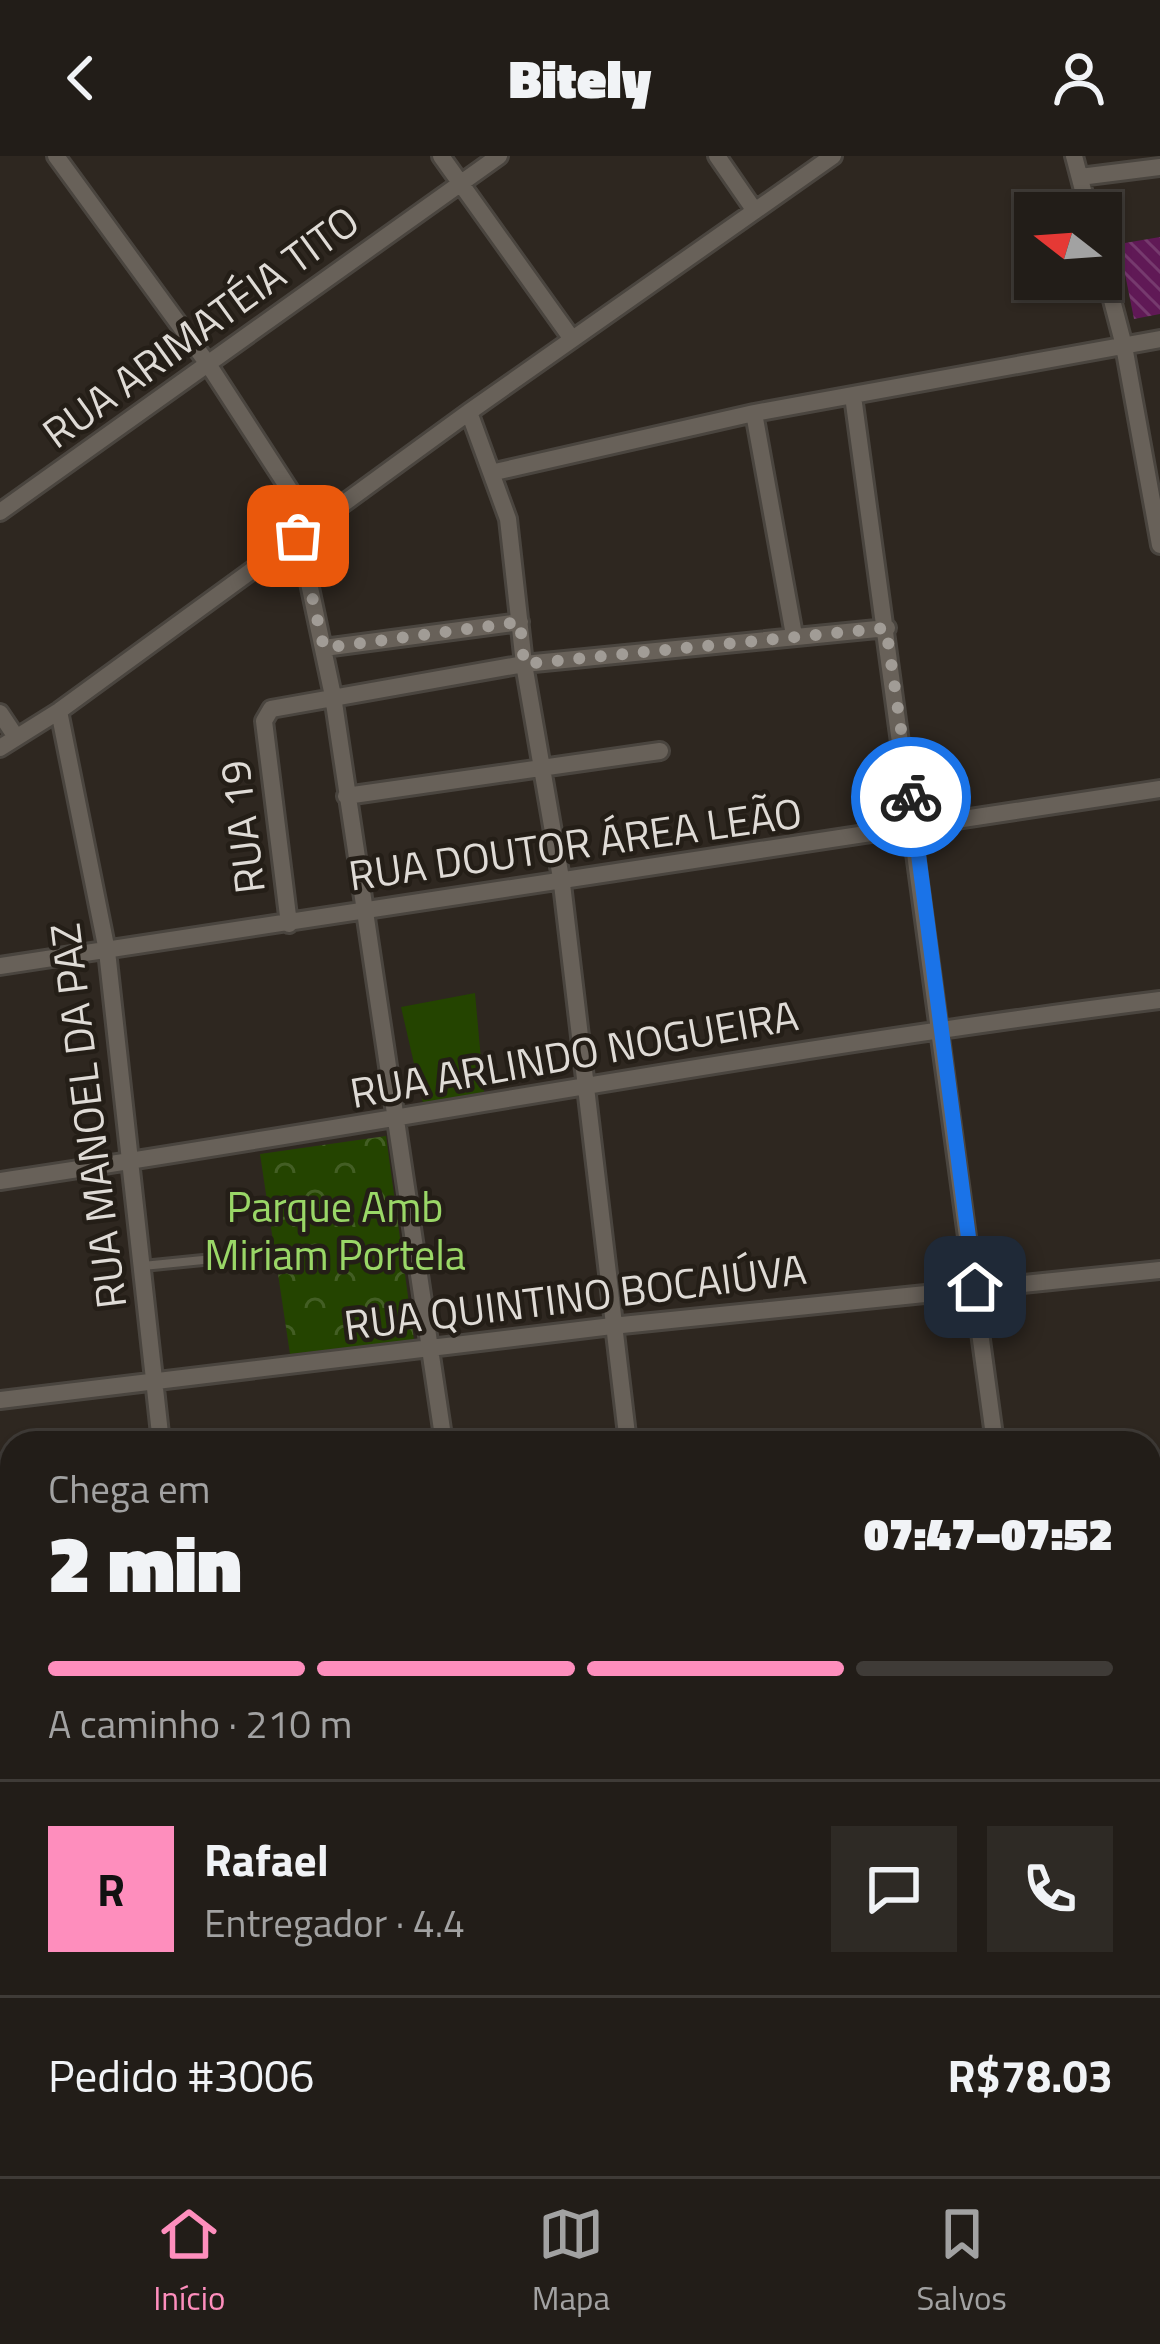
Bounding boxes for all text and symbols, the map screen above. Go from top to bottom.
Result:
text: Bitely [509,37,651,119]
icon: back [48,45,114,111]
icon: person [1046,45,1112,111]
street label: RUA ARIMATÉIA TITO [28,189,372,463]
north arrow [1014,192,1122,300]
map controls [1014,192,1122,300]
pin [247,485,349,587]
icon: bag [265,503,331,569]
courier [851,737,971,857]
street label: RUA 19 [201,757,281,897]
icon: bike [878,764,944,830]
street label: RUA DOUTOR ÁREA LEÃO [344,780,806,906]
street label: RUA MANOEL DA PAZ [32,920,142,1312]
street label: RUA ARLINDO NOGUEIRA [345,982,803,1124]
park label: Parque Amb Miriam Portela [204,1174,466,1286]
street label: RUA QUINTINO BOCAIÚVA [340,1236,810,1356]
pin [924,1236,1026,1338]
icon: home [942,1254,1008,1320]
text: Chega em [48,1459,210,1518]
text: 07:47–07:52 [864,1499,1113,1567]
text: 2 min [48,1504,242,1622]
text: A caminho · 210 m [48,1694,352,1753]
text: Rafael [204,1825,329,1893]
button: chat [831,1826,957,1952]
button: phone [987,1826,1113,1952]
text: R [97,1855,125,1923]
text: Entregador · 4.4 [204,1893,465,1952]
text: Pedido #3006 [48,2041,314,2109]
text: R$78.03 [948,2041,1113,2109]
tab: Início [153,2201,225,2323]
tab: Mapa [532,2201,610,2323]
tab: Salvos [916,2201,1007,2323]

